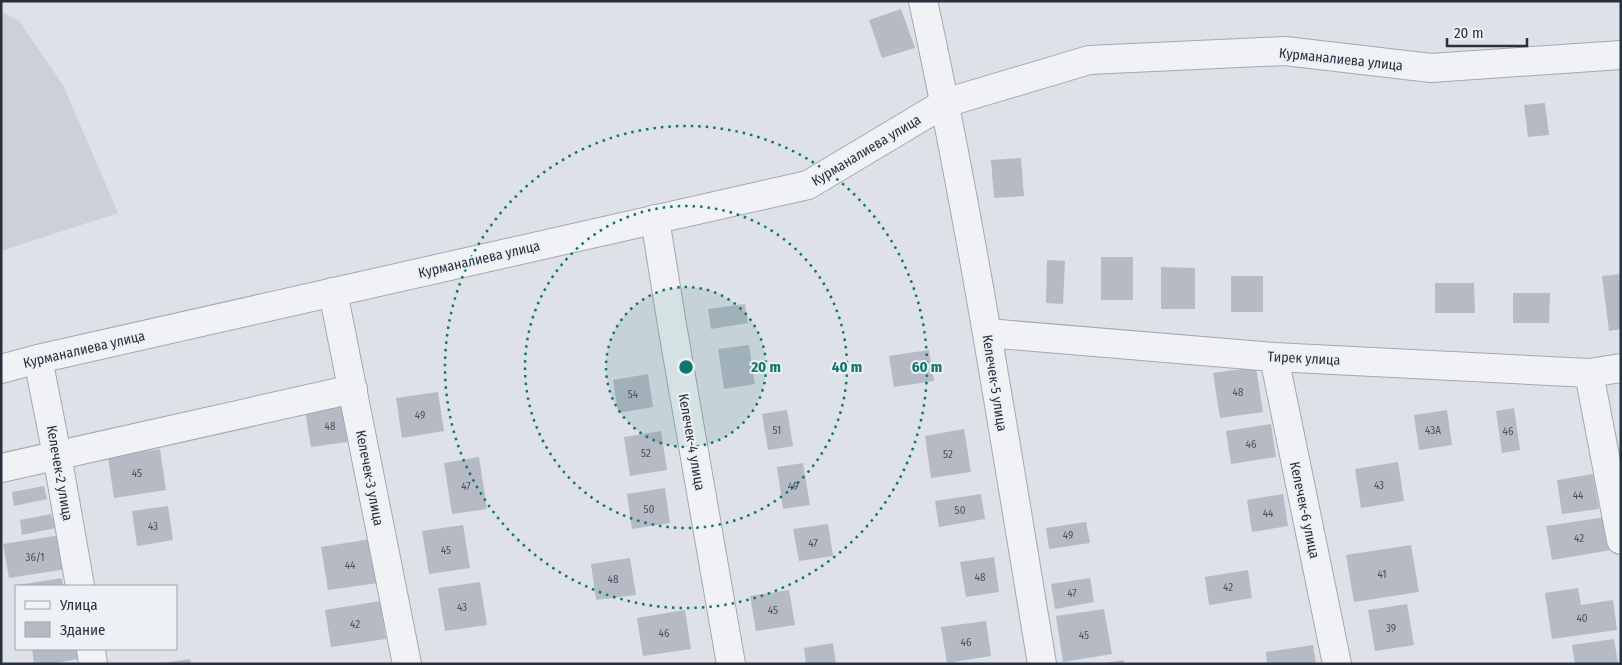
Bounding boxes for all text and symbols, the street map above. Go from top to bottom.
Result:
scale bar [1447,15,1527,47]
text: 20 m [1454,24,1484,42]
street label: Курманалиева улица [1278,45,1404,74]
street label: Курманалиева улица [809,111,924,190]
street label: Курманалиева улица [417,237,542,282]
street label: Курманалиева улица [22,327,147,372]
street label: Келечек-5 улица [978,333,1011,433]
street label: Тирек улица [1267,348,1341,369]
centre of rings [677,358,695,376]
text: 20 m [750,358,781,376]
text: 40 m [832,358,862,376]
text: 60 m [912,358,942,376]
house number: 48 [1233,386,1244,399]
house number: 54 [628,388,639,401]
street label: Келечек-4 улица [675,392,708,492]
house number: 49 [415,409,425,422]
house number: 48 [325,420,336,433]
street label: Келечек-2 улица [43,424,76,522]
house number: 51 [773,424,781,437]
house number: 43А [1425,424,1441,437]
house number: 46 [1503,425,1514,438]
street label: Келечек-3 улица [352,429,387,527]
house number: 46 [1246,438,1257,451]
house number: 52 [641,447,651,460]
house number: 52 [943,448,953,461]
street label: Келечек-6 улица [1286,460,1323,560]
house number: 45 [132,467,142,480]
house number: 43 [1374,479,1384,492]
house number: 47 [461,480,471,493]
house number: 49 [788,480,798,493]
house number: 44 [1573,489,1584,502]
house number: 50 [644,503,655,516]
house number: 50 [955,504,966,517]
house number: 44 [1263,507,1274,520]
house number: 43 [148,520,158,533]
house number: 49 [1063,529,1073,542]
house number: 42 [1574,532,1584,545]
house number: 47 [808,537,818,550]
house number: 45 [441,544,451,557]
house number: 36/1 [26,551,44,564]
house number: 44 [345,559,356,572]
house number: 41 [1377,568,1387,581]
house number: 48 [975,571,986,584]
house number: 48 [608,573,619,586]
house number: 42 [1223,581,1233,594]
legend [15,585,178,650]
house number: 47 [1067,587,1077,600]
text: Улица [59,596,98,614]
house number: 43 [457,601,467,614]
house number: 45 [768,604,778,617]
house number: 40 [1576,612,1588,625]
house number: 42 [350,618,360,631]
text: Здание [60,621,106,639]
house number: 39 [1386,622,1396,635]
house number: 46 [659,627,670,640]
house number: 45 [1079,629,1089,642]
house number: 46 [961,636,972,649]

